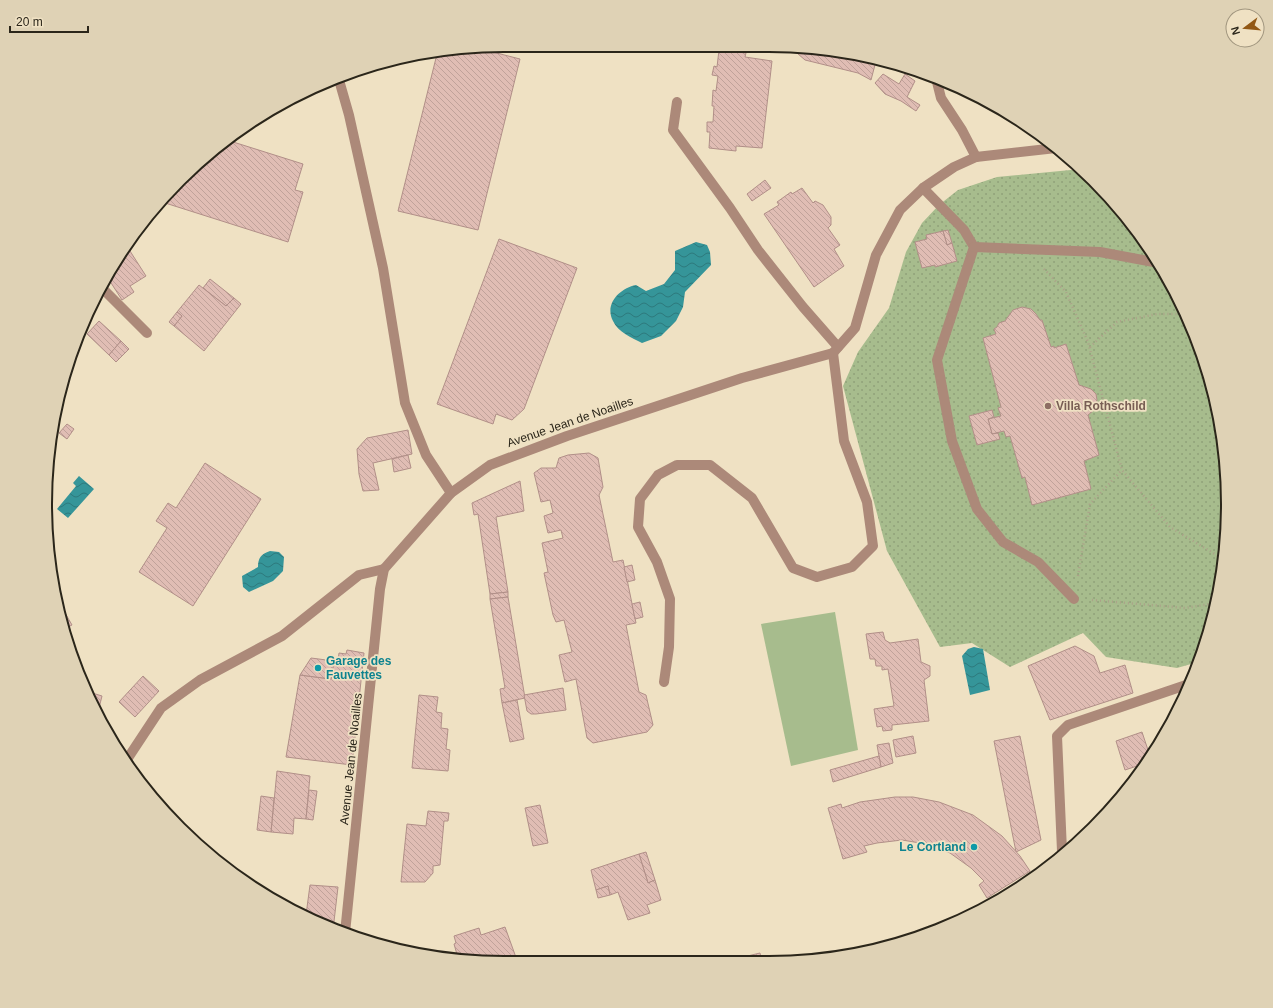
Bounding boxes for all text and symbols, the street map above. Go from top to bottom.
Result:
scale bar [10,8,88,34]
north arrow [1225,8,1265,48]
text: 20 m [16,15,43,29]
text: N [1229,25,1242,36]
street label: Avenue Jean de Noailles [505,394,635,450]
place label: Villa Rothschild [1056,399,1146,413]
marker: Villa Rothschild [1043,401,1053,411]
place label: Garage des Fauvettes [326,654,392,682]
marker: Garage des Fauvettes [313,663,323,673]
street label: Avenue Jean de Noailles [337,692,365,826]
place label: Le Cortland [899,840,966,854]
marker: Le Cortland [969,842,979,852]

